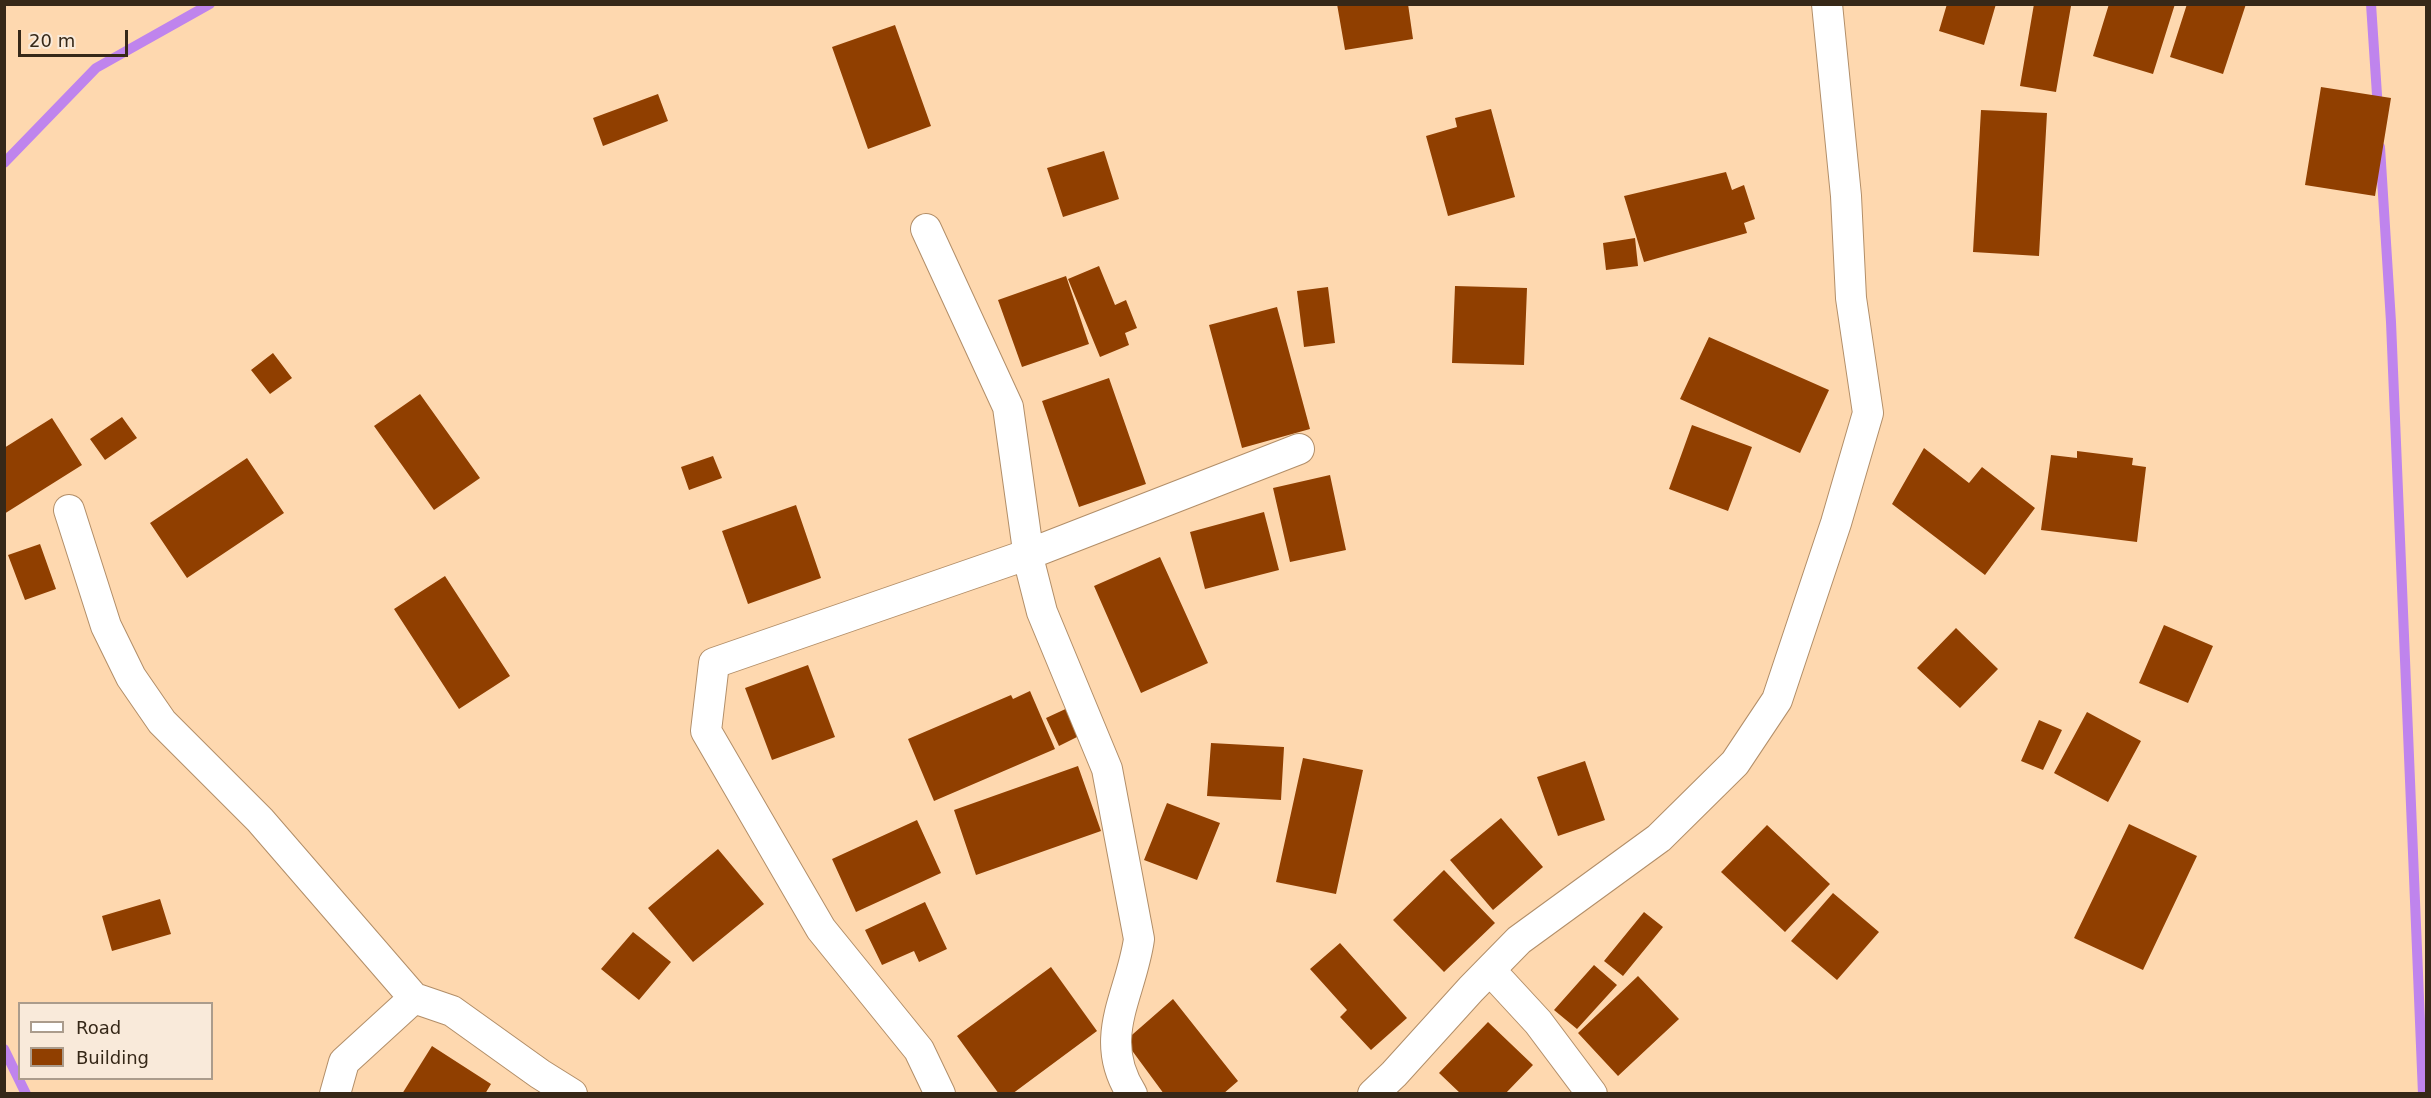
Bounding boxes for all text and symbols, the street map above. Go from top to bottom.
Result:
scale bar [21,18,130,56]
text: 20 m [29,30,75,51]
legend [18,1002,213,1080]
text: Road [76,1017,121,1038]
text: Building [76,1047,149,1068]

